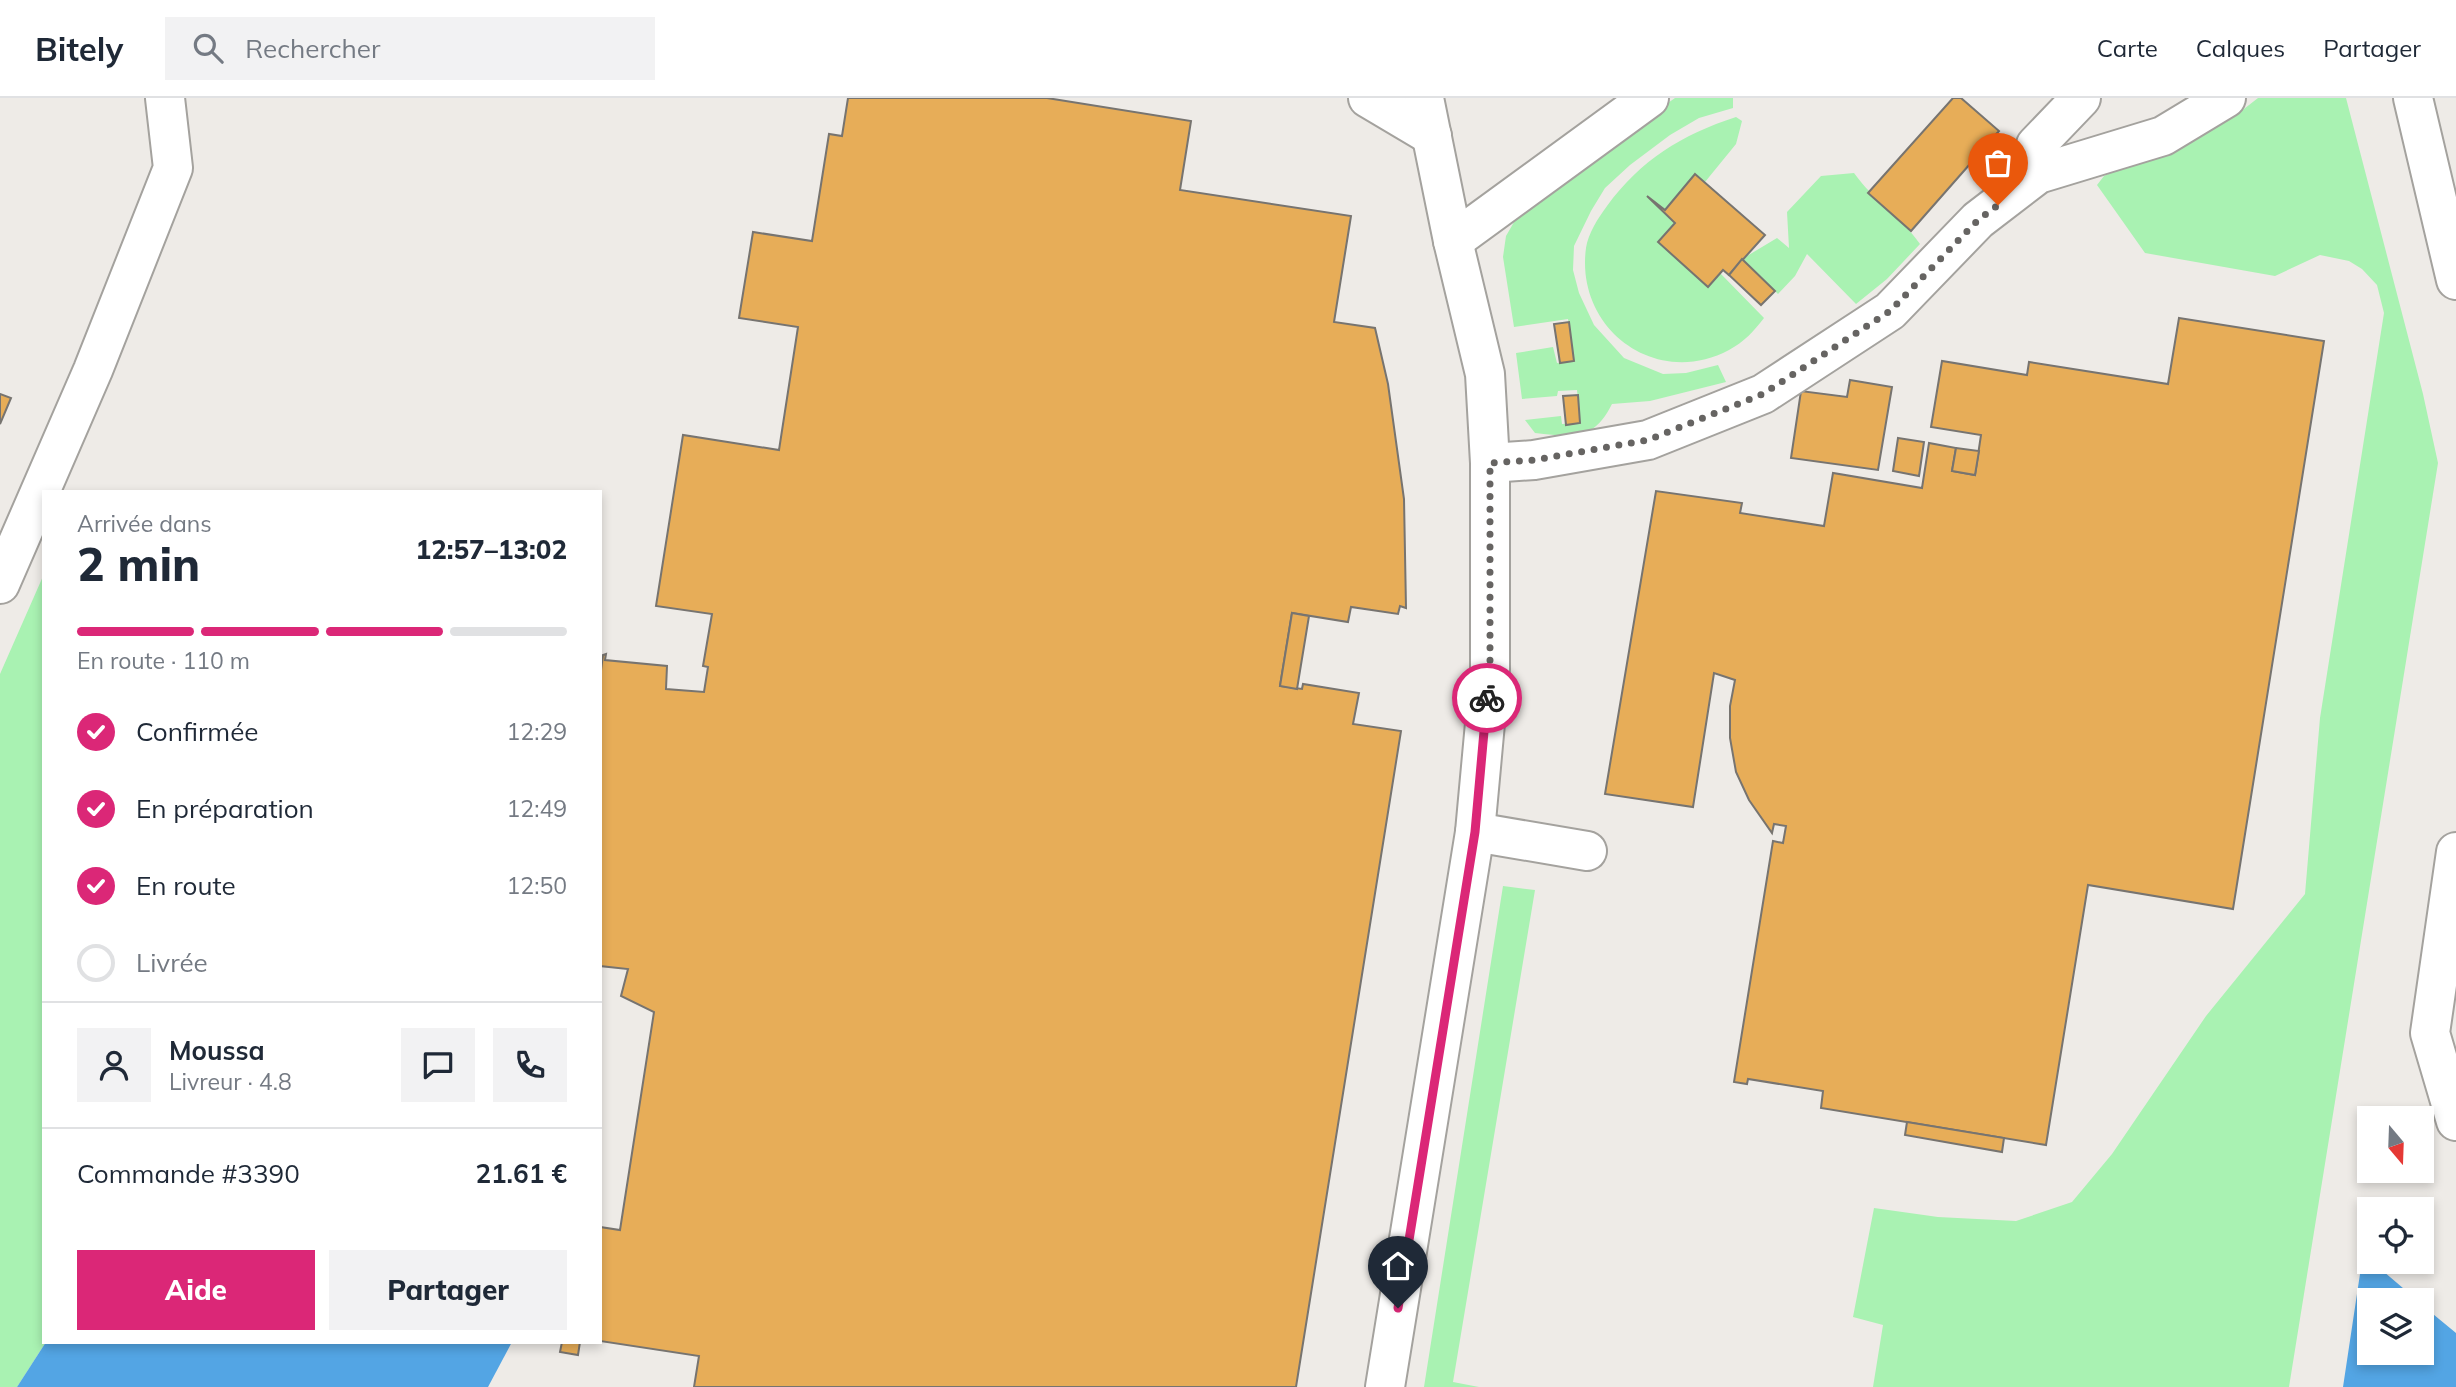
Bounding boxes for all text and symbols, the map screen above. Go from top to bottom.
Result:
search box [165,17,655,80]
text: Bitely [35,28,123,69]
icon: search [189,29,227,67]
text: Rechercher [245,32,380,65]
text: Carte [2097,33,2158,63]
text: Calques [2196,33,2285,63]
text: Partager [2323,33,2421,63]
pin [1968,133,2028,205]
icon: bag [1979,144,2017,182]
text: Arrivée dans [77,509,212,538]
text: 12:57–13:02 [416,533,567,566]
text: 2 min [77,535,200,593]
text: En route · 110 m [77,646,250,675]
courier [1452,663,1522,733]
icon: bike [1468,679,1506,717]
icon: check [77,713,115,751]
text: Confirmée [136,715,258,748]
text: 12:29 [507,717,567,746]
icon: check [77,790,115,828]
text: En préparation [136,792,314,825]
text: 12:49 [507,794,567,823]
icon: check [77,867,115,905]
text: En route [136,869,236,902]
text: 12:50 [507,871,567,900]
text: Livrée [136,946,208,979]
button: person [77,1028,151,1102]
button: chat [401,1028,475,1102]
button: phone [493,1028,567,1102]
text: Moussa [169,1034,265,1067]
text: Livreur · 4.8 [169,1067,292,1096]
north arrow [2357,1106,2434,1183]
map controls [2357,1106,2434,1365]
text: Commande #3390 [77,1157,300,1190]
text: 21.61 € [475,1157,567,1190]
button: locate [2357,1197,2434,1274]
pin [1368,1236,1428,1308]
icon: home [1379,1247,1417,1285]
button: Aide [77,1250,315,1330]
button: Partager [329,1250,567,1330]
button: layers [2357,1288,2434,1365]

